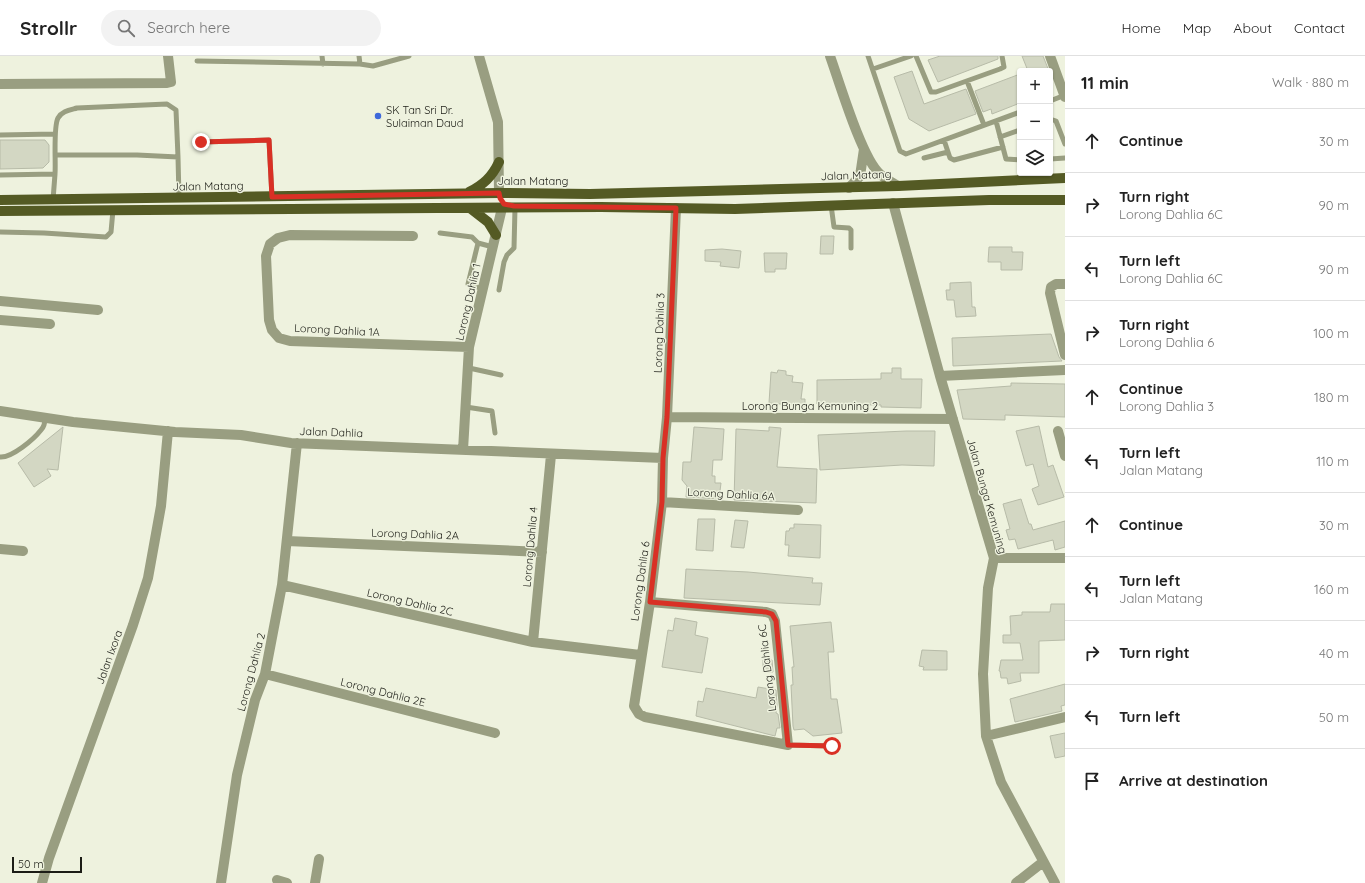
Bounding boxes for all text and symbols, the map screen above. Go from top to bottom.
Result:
search box [101,10,381,46]
text: Strollr [20,16,77,40]
icon: search [115,17,137,39]
text: Search here [147,18,230,37]
text: Home [1122,19,1161,37]
text: Map [1183,19,1211,37]
text: About [1233,19,1272,37]
text: Contact [1294,19,1345,37]
map controls [1017,68,1053,176]
button: + [1017,68,1053,104]
text: 11 min [1081,72,1129,93]
text: Walk · 880 m [1272,74,1349,90]
place label: SK Tan Sri Dr. Sulaiman Daud [386,103,463,130]
button: − [1017,104,1053,140]
marker: SK Tan Sri Dr. Sulaiman Daud [373,111,383,121]
icon: ahead [1081,130,1103,152]
text: Continue [1119,131,1183,150]
route end [192,133,210,151]
text: 30 m [1319,133,1349,149]
button: layers [1017,140,1053,176]
street label: Jalan Matang [820,167,892,183]
street label: Jalan Matang [498,174,568,188]
street label: Jalan Matang [172,178,244,194]
text: Turn right [1119,187,1190,206]
icon: right [1081,194,1103,216]
text: 90 m [1319,197,1349,213]
text: Lorong Dahlia 6C [1119,206,1223,222]
text: Turn left [1119,251,1181,270]
icon: left [1081,258,1103,280]
text: 90 m [1319,261,1349,277]
street label: Lorong Dahlia 1 [452,262,484,342]
text: Lorong Dahlia 6C [1119,270,1223,286]
street label: Lorong Dahlia 3 [651,292,667,373]
text: Turn right [1119,315,1190,334]
street label: Lorong Dahlia 1A [294,321,380,339]
icon: right [1081,322,1103,344]
text: 100 m [1313,325,1349,341]
text: Lorong Dahlia 6 [1119,334,1214,350]
text: Continue [1119,379,1183,398]
icon: ahead [1081,386,1103,408]
text: 180 m [1314,389,1349,405]
text: Lorong Dahlia 3 [1119,398,1214,414]
street label: Lorong Bunga Kemuning 2 [742,399,878,413]
street label: Jalan Dahlia [299,424,363,440]
street label: Jalan Bunga Kemuning [964,437,1010,555]
text: Turn left [1119,443,1181,462]
icon: left [1081,450,1103,472]
text: 110 m [1316,453,1349,469]
text: Jalan Matang [1119,462,1203,478]
street label: Lorong Dahlia 6A [687,485,775,503]
street label: Lorong Dahlia 4 [520,506,541,588]
icon: ahead [1081,514,1103,536]
text: Continue [1119,515,1183,534]
text: 30 m [1319,517,1349,533]
street label: Lorong Dahlia 2A [371,525,459,543]
street label: Lorong Dahlia 6 [627,540,653,622]
text: Turn left [1119,571,1181,590]
icon: left [1081,578,1103,600]
text: 160 m [1314,581,1349,597]
street label: Lorong Dahlia 2C [366,585,454,619]
text: Jalan Matang [1119,590,1203,606]
street label: Lorong Dahlia 6C [755,624,779,712]
street label: Jalan Ixora [93,628,125,686]
street label: Lorong Dahlia 2 [234,631,268,713]
icon: right [1081,642,1103,664]
text: Turn right [1119,643,1190,662]
text: 40 m [1319,645,1349,661]
street label: Lorong Dahlia 2E [339,675,427,709]
icon: left [1081,706,1103,728]
text: Turn left [1119,707,1181,726]
text: 50 m [1319,709,1349,725]
route start [823,737,841,755]
icon: arrive [1081,770,1103,792]
text: Arrive at destination [1119,771,1268,790]
scale bar [12,855,82,874]
text: 50 m [18,857,44,871]

